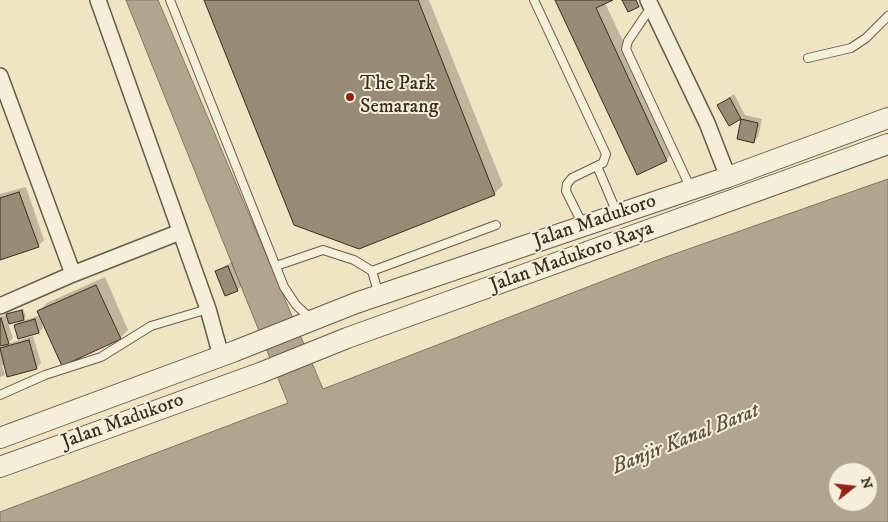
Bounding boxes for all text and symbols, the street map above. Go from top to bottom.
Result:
place label: The Park Semarang [360,73,438,120]
marker: The Park Semarang [344,91,356,103]
street label: Jalan Madukoro [530,190,660,254]
street label: Jalan Madukoro Raya [487,217,657,299]
street label: Jalan Madukoro [59,389,187,455]
water label: Banjir Kanal Barat [609,399,763,481]
north arrow [828,462,878,512]
text: N [856,475,877,491]

